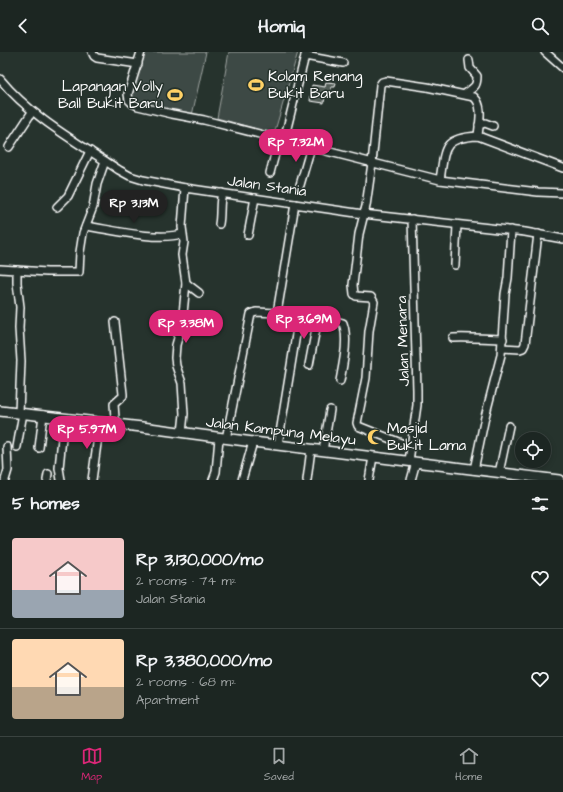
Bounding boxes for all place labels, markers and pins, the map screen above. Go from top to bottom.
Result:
place label: Kolam Renang Bukit Baru [268,66,363,104]
place label: Lapangan Volly Ball Bukit Baru [58,76,163,114]
sports icon: Kolam Renang Bukit Baru [247,76,265,94]
sports icon: Lapangan Volly Ball Bukit Baru [166,86,184,104]
pin: Rp 7.32M [255,129,337,163]
pin: Rp 3.13M [93,190,175,224]
pin: Rp 3.69M [263,306,345,340]
pin: Rp 3.38M [145,310,227,344]
pin: Rp 5.97M [46,416,128,450]
place label: Masjid Bukit Lama [387,418,467,456]
mosque icon: Masjid Bukit Lama [366,428,384,446]

